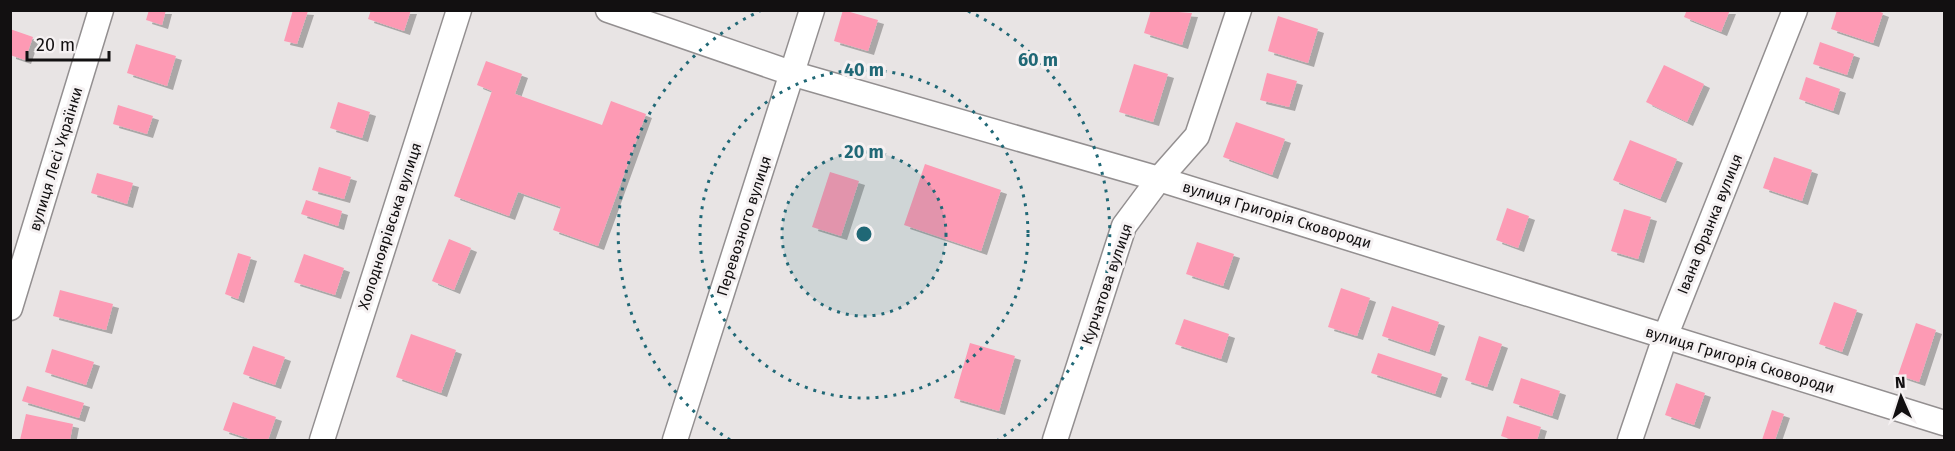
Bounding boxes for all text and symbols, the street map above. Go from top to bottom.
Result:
scale bar [27,24,110,62]
text: 20 m [36,34,75,56]
text: 60 m [1018,49,1058,71]
text: 40 m [844,59,884,81]
street label: вулиця Лесі Українки [25,85,87,233]
street label: Холодноярівська вулиця [355,140,425,312]
text: 20 m [844,141,884,163]
street label: Івана Франка вулиця [1674,151,1746,297]
street label: Перевозного вулиця [713,154,775,298]
street label: вулиця Григорія Сковороди [1180,178,1374,252]
street label: Курчатова вулиця [1078,221,1136,347]
centre of rings [854,224,874,244]
street label: вулиця Григорія Сковороди [1643,323,1837,397]
north arrow [1871,367,1931,427]
text: N [1894,373,1906,392]

